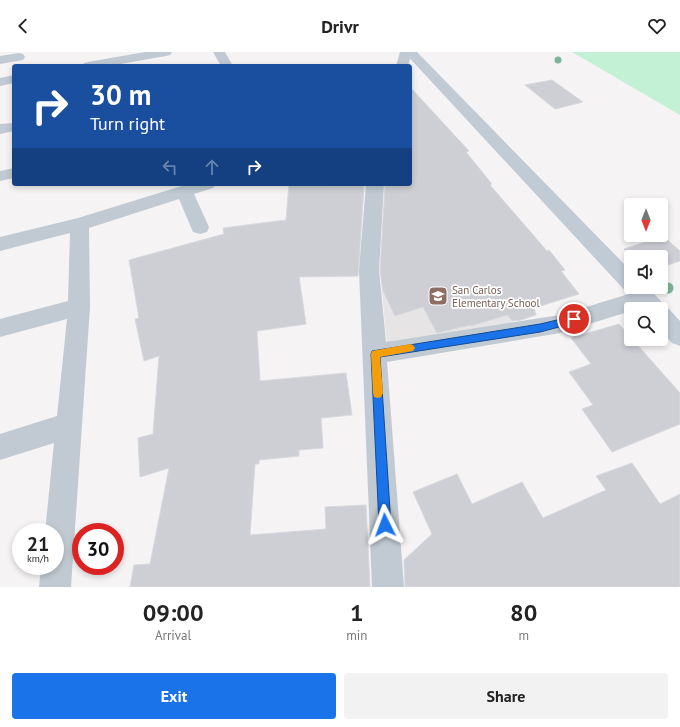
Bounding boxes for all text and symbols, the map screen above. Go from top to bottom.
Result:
icon: back [12,15,34,37]
text: Drivr [321,15,359,38]
icon: heart [646,15,668,37]
text: 30 m [90,76,151,113]
icon: right [24,80,76,132]
text: Turn right [90,112,165,135]
icon: left [159,156,181,178]
icon: ahead [201,156,223,178]
icon: right [243,156,265,178]
north arrow [624,198,668,242]
map controls [624,198,668,346]
button: sound [624,250,668,294]
place label: San Carlos Elementary School [452,283,540,310]
school or university icon: San Carlos Elementary School [427,285,449,307]
pin [557,302,591,336]
button: search [624,302,668,346]
icon: arrive [563,308,585,330]
position arrow [364,504,406,546]
speed limit sign: 30 [72,523,124,575]
text: 21 [27,531,49,557]
text: km/h [27,552,49,565]
text: 09:00 [143,597,204,628]
text: 1 [350,597,364,628]
text: 80 [510,597,537,628]
text: Arrival [155,627,191,644]
text: min [346,627,367,644]
text: m [518,627,529,644]
button: Exit [12,673,336,719]
button: Share [344,673,668,719]

